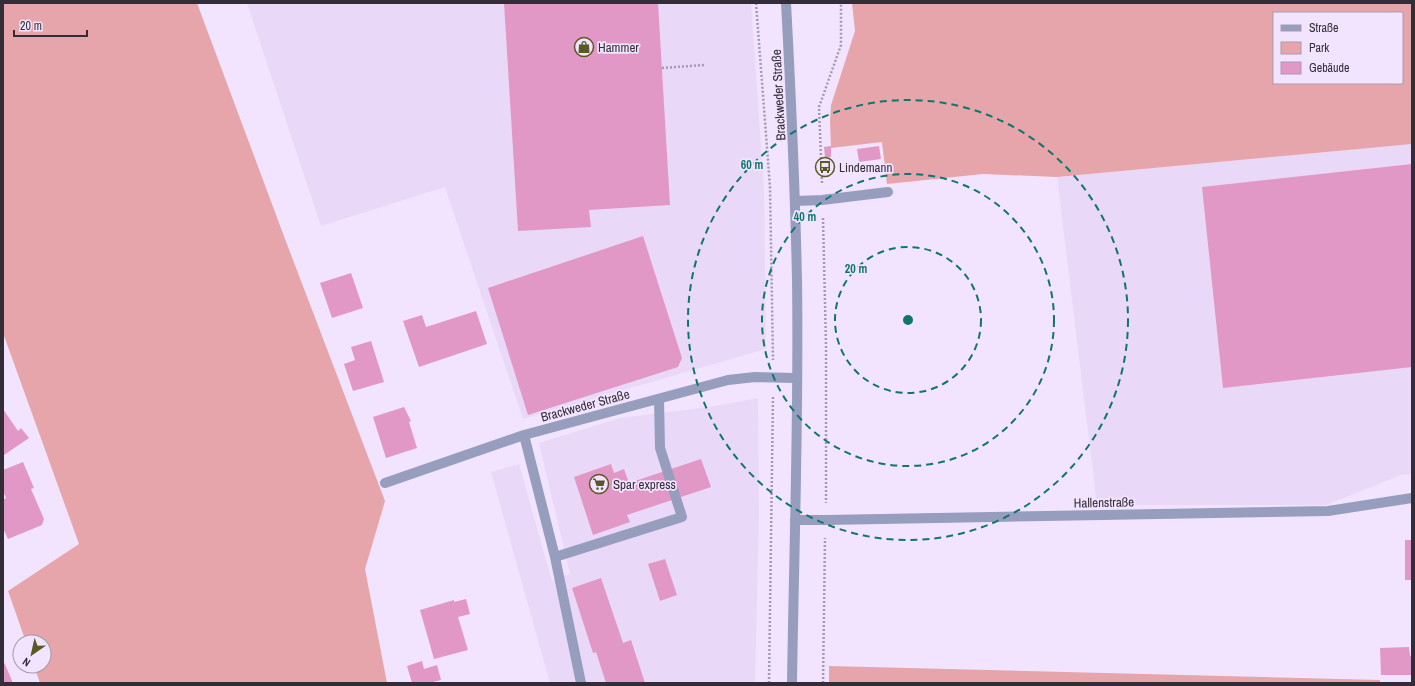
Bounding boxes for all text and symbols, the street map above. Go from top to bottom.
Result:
scale bar [14,12,87,38]
legend [1273,12,1403,84]
text: 20 m [20,18,42,34]
text: Straße [1309,20,1339,36]
shop icon: Hammer [573,36,595,58]
place label: Hammer [598,39,639,56]
text: Park [1309,40,1329,56]
street label: Brackweder Straße [768,49,789,141]
text: Gebäude [1309,60,1350,76]
bus stop icon: Lindemann [814,156,836,178]
text: 60 m [741,157,763,173]
place label: Lindemann [839,159,892,176]
text: 40 m [794,209,816,225]
text: 20 m [845,261,867,277]
centre of rings [901,313,915,327]
street label: Brackweder Straße [539,385,631,425]
supermarket icon: Spar express [588,473,610,495]
place label: Spar express [613,476,676,493]
street label: Hallenstraße [1074,493,1134,512]
north arrow [12,634,52,674]
text: N [20,655,33,670]

